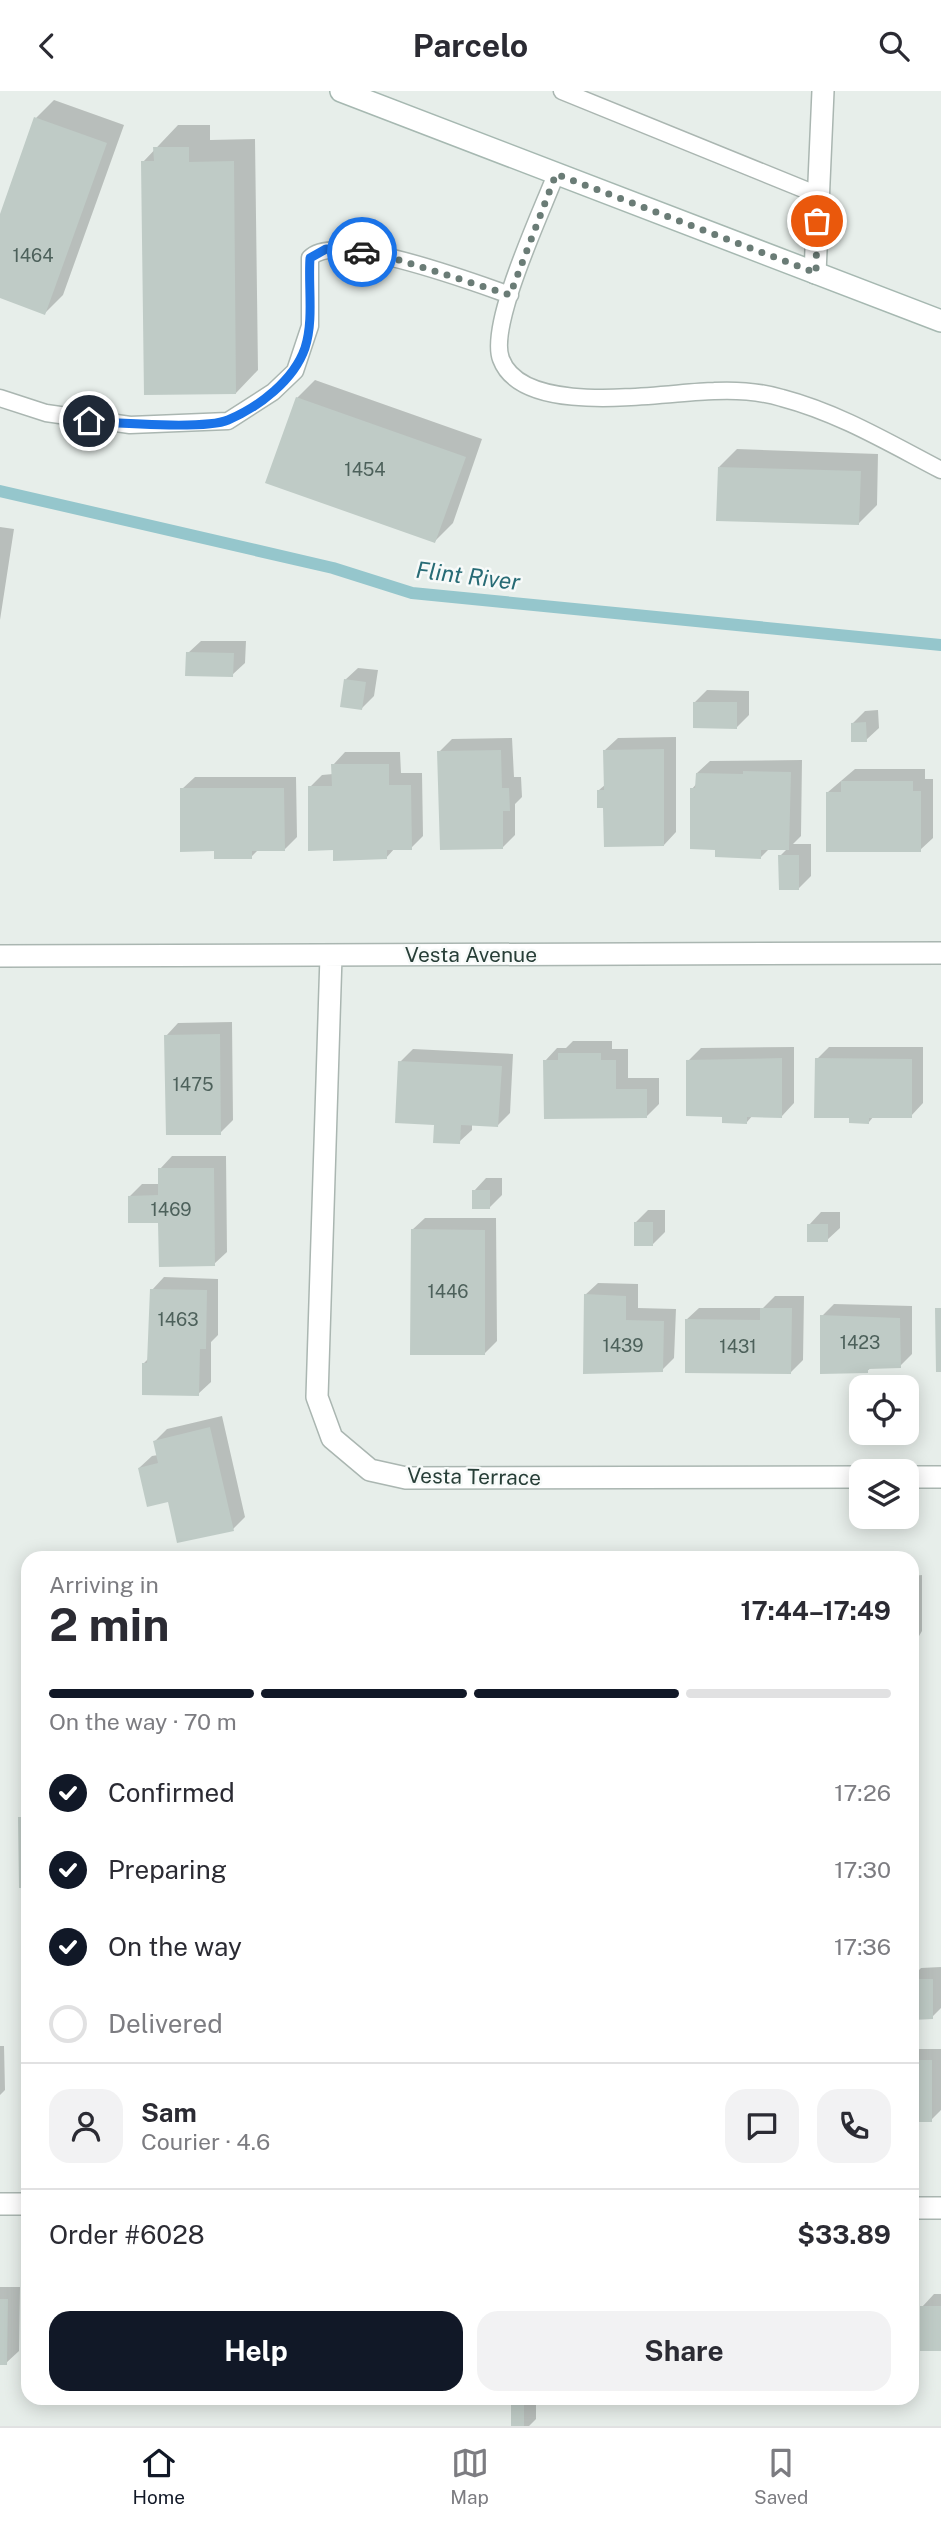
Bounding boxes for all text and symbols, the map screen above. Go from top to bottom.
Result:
icon: back [28,27,66,65]
text: Parcelo [413,27,528,64]
icon: search [875,27,913,65]
pin [787,191,847,251]
icon: bag [798,202,836,240]
courier [327,217,397,287]
icon: car [343,233,381,271]
house number: 1464 [12,245,54,266]
pin [59,391,119,451]
icon: home [70,402,108,440]
house number: 1454 [344,459,386,480]
water label: Flint River [414,556,522,595]
street label: Vesta Avenue [405,942,537,967]
house number: 1475 [173,1074,213,1095]
house number: 1469 [151,1199,191,1220]
house number: 1446 [427,1281,469,1302]
house number: 1463 [157,1309,199,1330]
house number: 1423 [840,1332,880,1353]
house number: 1439 [602,1335,644,1356]
house number: 1431 [719,1336,757,1357]
map controls [849,1375,919,1529]
button: locate [849,1375,919,1445]
button: layers [849,1459,919,1529]
street label: Vesta Terrace [407,1463,541,1490]
text: Arriving in [49,1571,159,1598]
text: 17:44–17:49 [740,1595,891,1626]
text: 2 min [49,1597,169,1651]
text: On the way · 70 m [49,1708,237,1735]
icon: check [49,1774,87,1812]
text: Confirmed [108,1777,235,1808]
text: 17:26 [834,1779,891,1806]
icon: check [49,1851,87,1889]
text: Preparing [108,1854,227,1885]
text: 17:30 [834,1856,891,1883]
icon: check [49,1928,87,1966]
text: On the way [108,1931,242,1962]
text: 17:36 [834,1933,891,1960]
text: Delivered [108,2008,223,2039]
button: person [49,2089,123,2163]
button: chat [725,2089,799,2163]
button: phone [817,2089,891,2163]
text: Sam [141,2097,197,2128]
text: Courier · 4.6 [141,2128,270,2155]
text: Order #6028 [49,2219,205,2250]
text: $33.89 [797,2219,891,2250]
button: Help [49,2311,463,2391]
button: Share [477,2311,891,2391]
tab: Home [133,2444,185,2508]
tab: Map [450,2444,489,2508]
tab: Saved [754,2444,808,2508]

